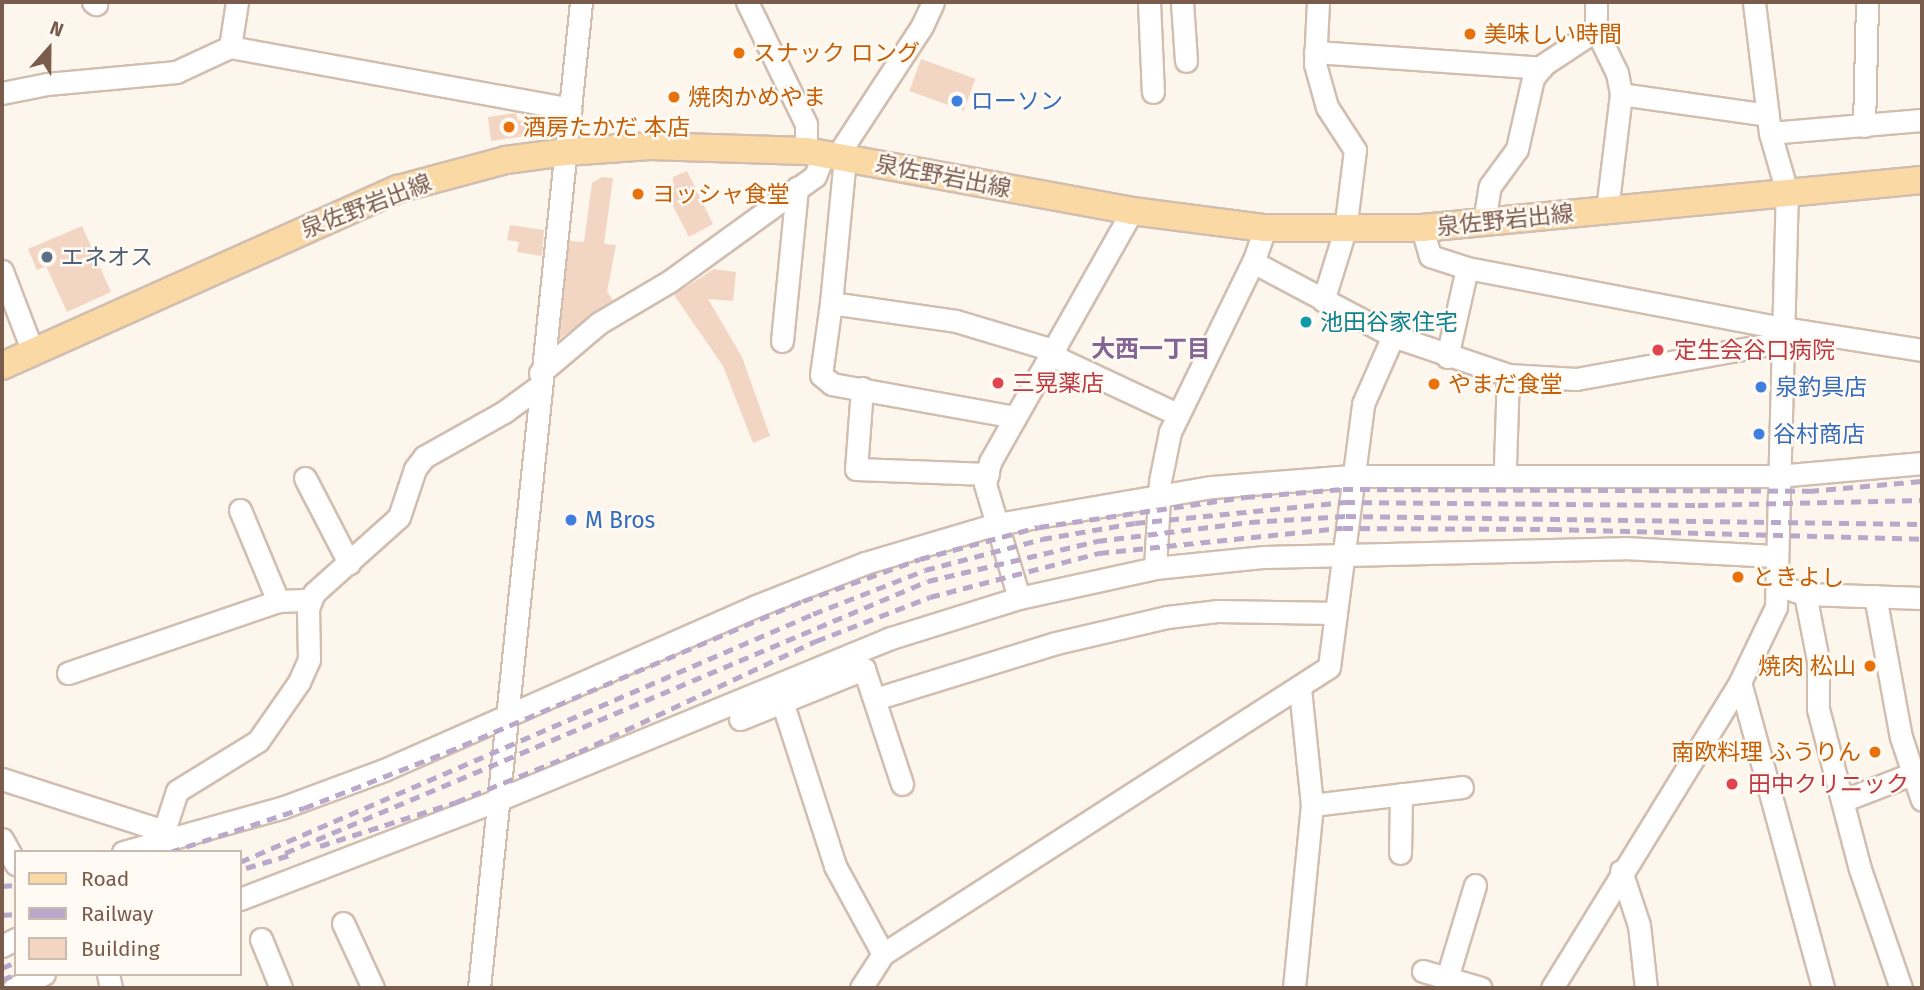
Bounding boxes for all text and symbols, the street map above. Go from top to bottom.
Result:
north arrow [14,14,84,84]
text: N [47,16,67,42]
place label: 美味しい時間 [1484,20,1622,48]
marker: 美味しい時間 [1462,26,1478,42]
place label: スナック ロング [753,39,920,67]
marker: スナック ロング [731,45,747,61]
place label: 焼肉かめやま [688,83,826,111]
place label: ローソン [971,87,1063,115]
marker: 焼肉かめやま [666,89,682,105]
marker: ローソン [949,93,965,109]
place label: 酒房たかだ 本店 [523,113,690,141]
marker: 酒房たかだ 本店 [501,119,517,135]
street label: 泉佐野岩出線 [873,149,1013,203]
street label: 泉佐野岩出線 [297,168,435,244]
place label: ヨッシャ食堂 [652,180,790,208]
marker: ヨッシャ食堂 [630,186,646,202]
street label: 泉佐野岩出線 [1435,199,1575,241]
place label: エネオス [61,243,153,271]
marker: エネオス [39,249,55,265]
place label: 池田谷家住宅 [1320,308,1458,336]
marker: 池田谷家住宅 [1298,314,1314,330]
district label: 大西一丁目 [1091,336,1211,364]
place label: 定生会谷口病院 [1674,336,1835,364]
marker: 定生会谷口病院 [1648,340,1668,360]
place label: 三晃薬店 [1012,369,1104,397]
place label: やまだ食堂 [1448,370,1563,398]
place label: 泉釣具店 [1775,373,1867,401]
marker: 三晃薬店 [990,375,1006,391]
marker: やまだ食堂 [1426,376,1442,392]
marker: 泉釣具店 [1753,379,1769,395]
place label: 谷村商店 [1773,420,1865,448]
marker: 谷村商店 [1751,426,1767,442]
place label: M Bros [585,506,655,534]
marker: M Bros [563,512,579,528]
place label: ときよし [1752,563,1844,591]
marker: ときよし [1730,569,1746,585]
place label: 焼肉 松山 [1758,652,1856,680]
marker: 焼肉 松山 [1862,658,1878,674]
place label: 南欧料理 ふうりん [1671,738,1861,766]
marker: 南欧料理 ふうりん [1867,744,1883,760]
place label: 田中クリニック [1748,770,1909,798]
marker: 田中クリニック [1722,774,1742,794]
legend [14,850,242,976]
text: Road [81,866,129,892]
text: Railway [81,901,153,927]
text: Building [81,936,160,962]

